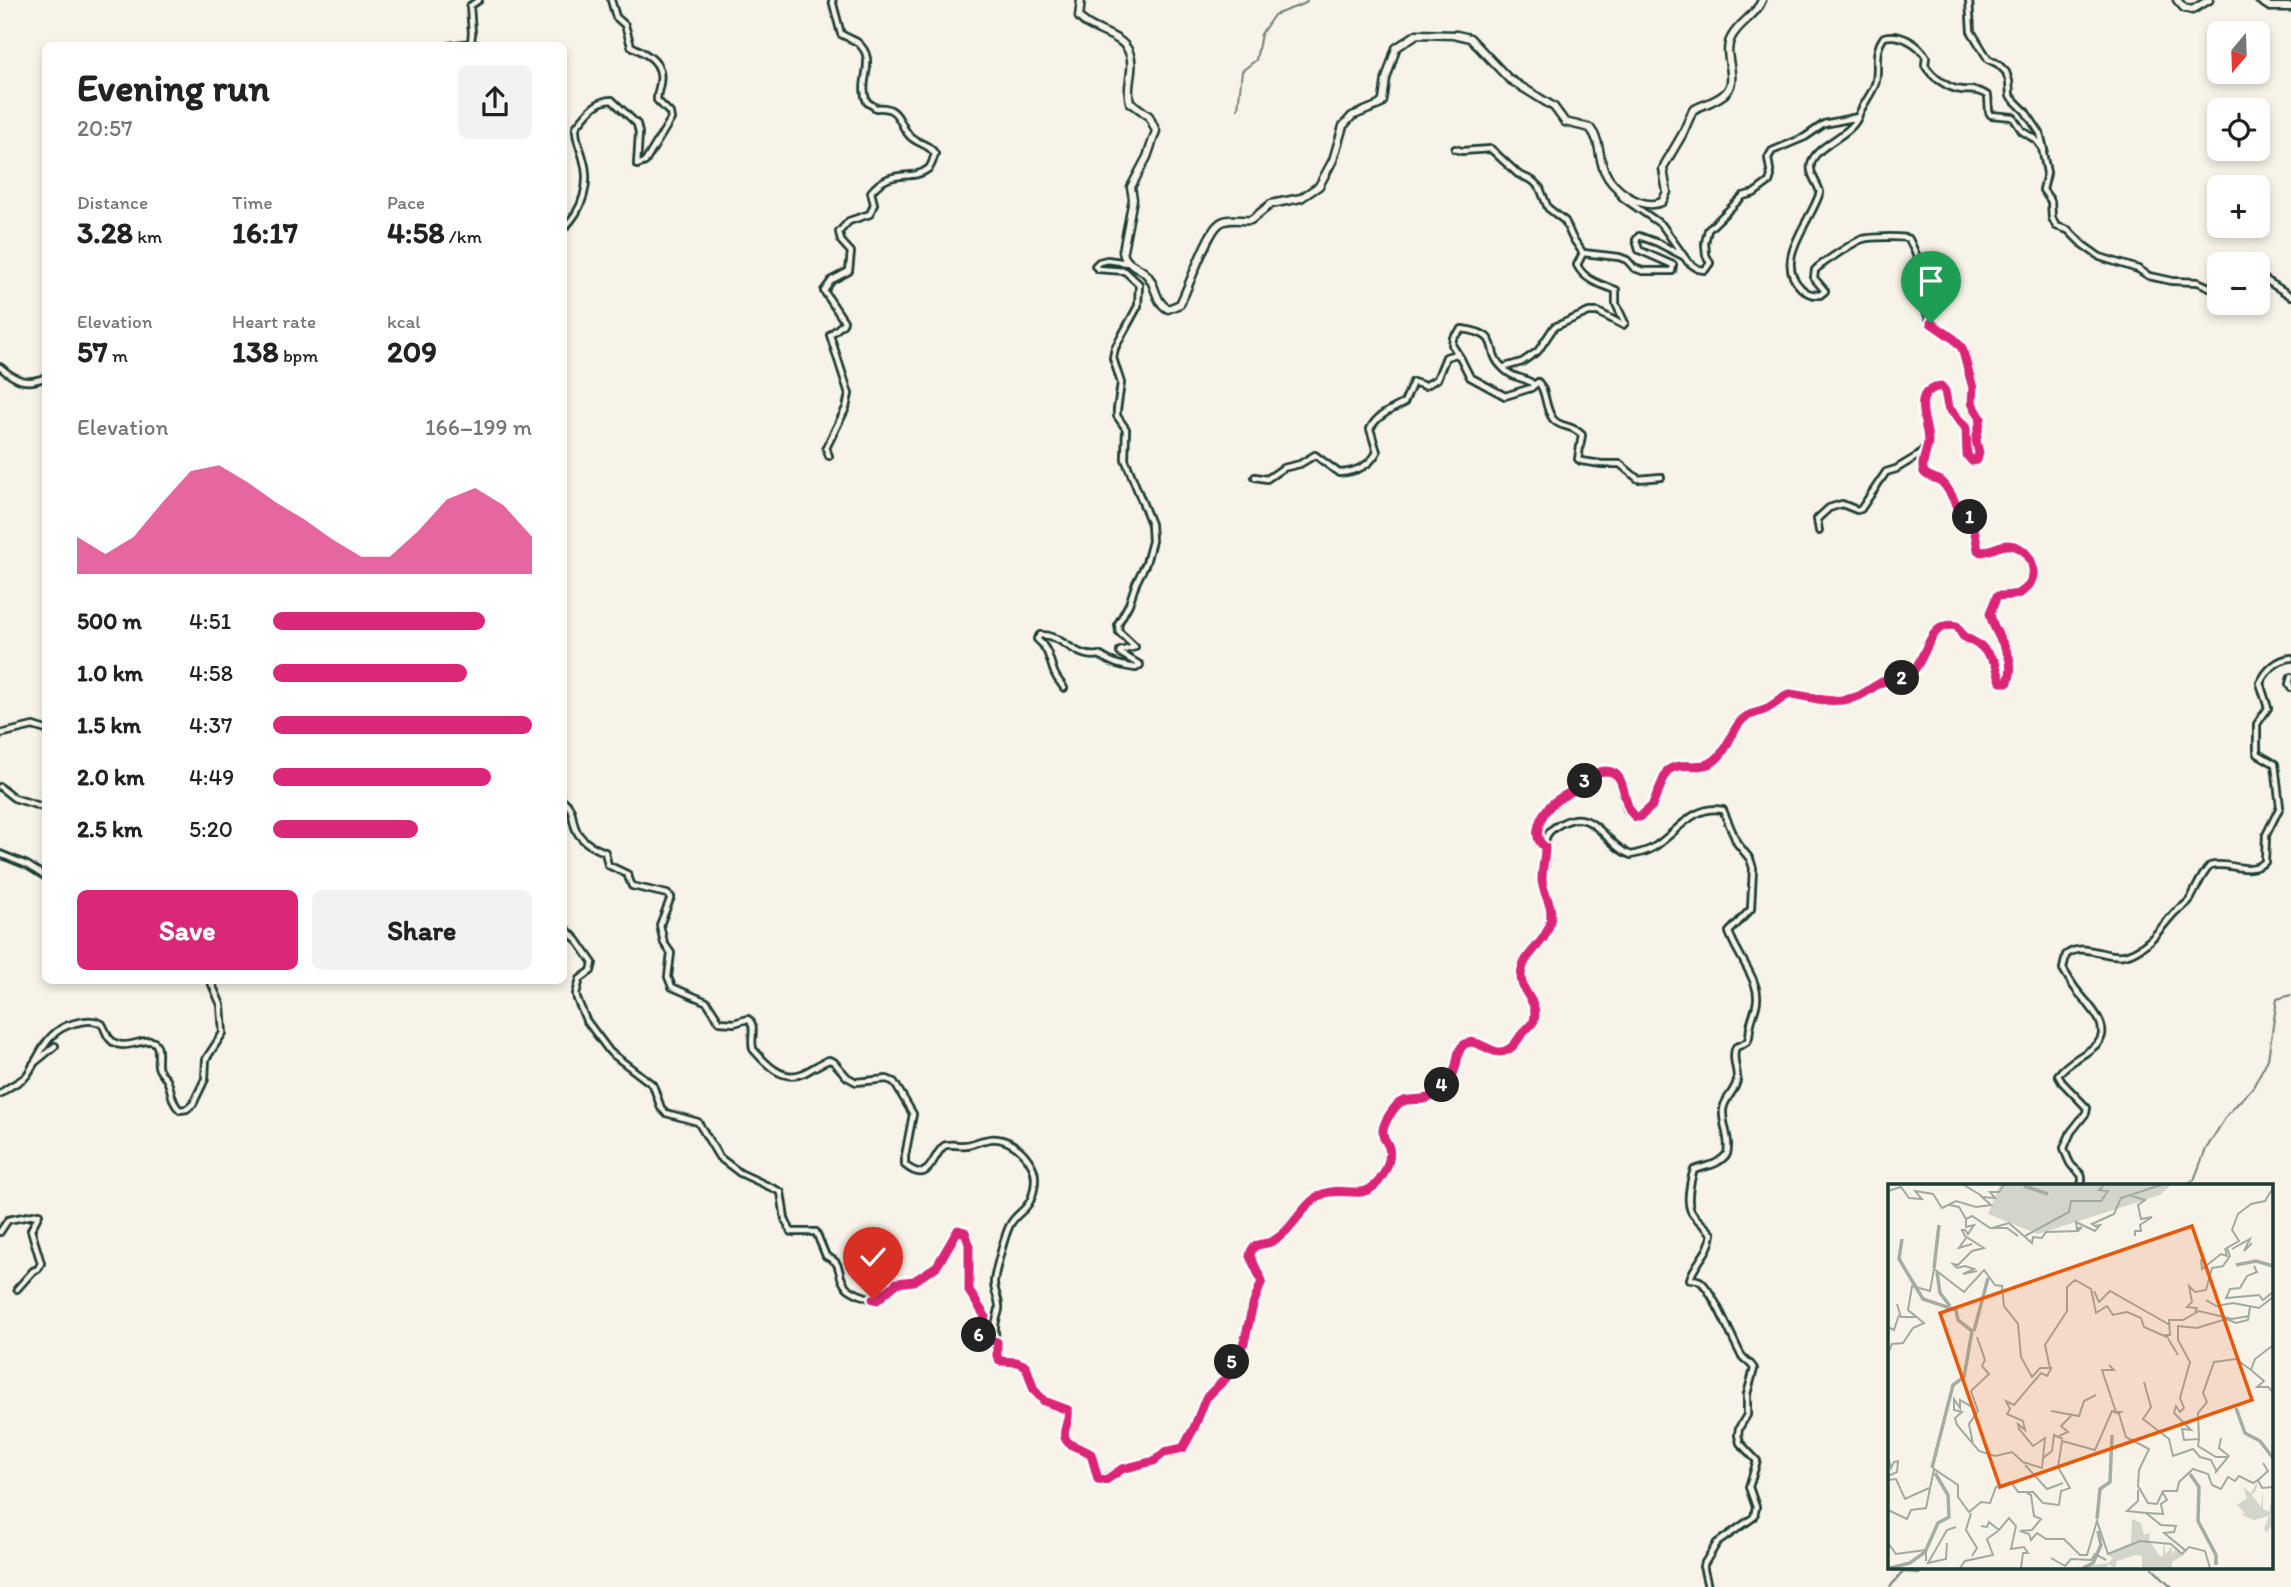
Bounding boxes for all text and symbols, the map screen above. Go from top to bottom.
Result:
north arrow [2207,21,2270,84]
map controls [2207,21,2270,315]
text: Evening run [77,65,270,111]
button: share [458,65,532,139]
button: locate [2207,98,2270,161]
text: 20:57 [77,114,132,142]
button: + [2207,175,2270,238]
text: Distance [77,191,148,214]
text: Time [232,191,273,214]
text: Pace [387,191,425,214]
text: 3.28 [77,214,133,251]
text: 16:17 [232,214,298,251]
text: 4:58 [387,214,445,251]
text: km [133,225,162,248]
text: /km [445,225,482,248]
pin [1901,251,1961,323]
button: − [2207,252,2270,315]
icon: arrive [1912,262,1950,300]
text: Elevation [77,310,153,333]
text: Heart rate [232,310,316,333]
text: kcal [387,310,421,333]
text: 57 [77,333,108,370]
text: 138 [232,333,279,370]
text: 209 [387,333,437,370]
text: m [108,344,128,367]
text: bpm [279,344,318,367]
text: Elevation [77,413,168,441]
text: 166–199 m [425,413,532,441]
pin: 1 [1952,500,1988,534]
text: 1 [1965,505,1974,528]
text: 500 m [77,607,142,635]
text: 4:51 [189,607,231,635]
text: 1.0 km [77,659,143,687]
text: 4:58 [189,659,233,687]
pin: 2 [1884,660,1920,696]
text: 2 [1897,666,1907,689]
text: 1.5 km [77,711,141,739]
text: 4:37 [189,711,232,739]
text: 2.0 km [77,763,145,791]
text: 4:49 [189,763,234,791]
pin: 3 [1568,764,1602,798]
text: 3 [1579,769,1590,792]
text: 2.5 km [77,815,142,843]
text: 5:20 [189,815,233,843]
button: Save [77,890,298,970]
button: Share [312,890,532,970]
pin: 4 [1424,1068,1460,1102]
text: 4 [1436,1073,1447,1096]
inset map [1888,1184,2274,1570]
pin [843,1227,903,1299]
icon: check [854,1238,892,1276]
pin: 6 [962,1318,996,1352]
text: 6 [973,1323,984,1346]
pin: 5 [1214,1344,1250,1380]
text: 5 [1227,1350,1236,1373]

